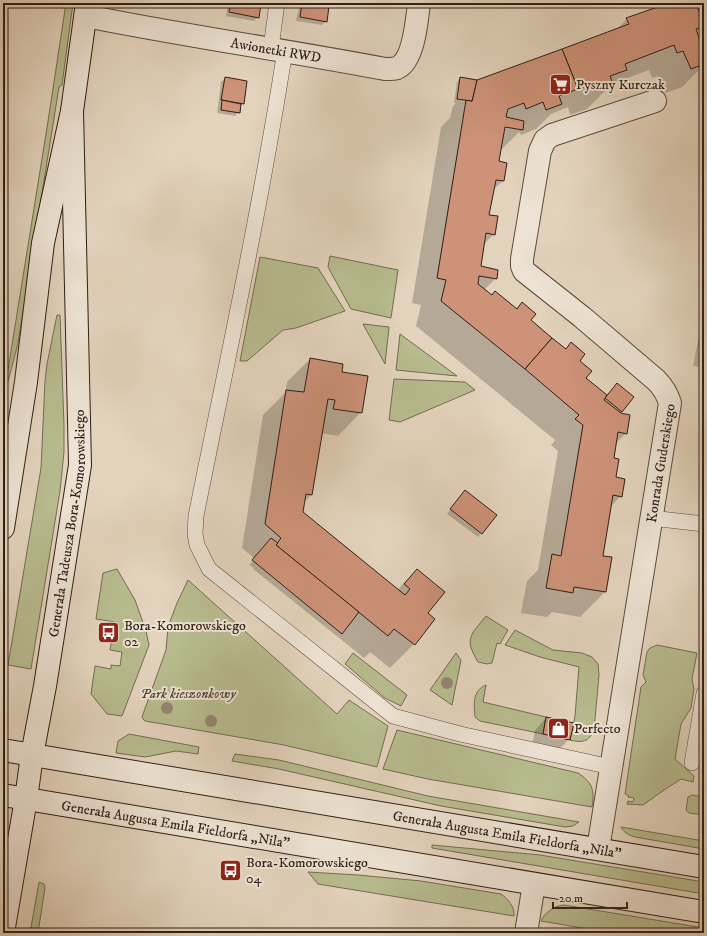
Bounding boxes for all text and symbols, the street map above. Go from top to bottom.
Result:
street label: Awionetki RWD [229,34,322,67]
supermarket icon: Pyszny Kurczak [547,71,573,97]
place label: Pyszny Kurczak [576,76,665,94]
street label: Konrada Guderskiego [643,402,680,524]
street label: Generała Tadeusza Bora-Komorowskiego [45,409,90,639]
place label: Bora-Komorowskiego 02 [124,617,246,651]
bus stop icon: Bora-Komorowskiego 02 [96,620,122,646]
park label: Park kieszonkowy [140,685,237,703]
shop icon: Perfecto [545,715,571,741]
place label: Perfecto [574,720,621,738]
street label: Generała Augusta Emila Fieldorfa „Nila” [60,797,291,853]
street label: Generała Augusta Emila Fieldorfa „Nila” [391,807,622,863]
place label: Bora-Komorowskiego 04 [246,854,368,888]
bus stop icon: Bora-Komorowskiego 04 [217,857,243,883]
scale bar [553,884,627,910]
text: 20 m [559,891,583,906]

